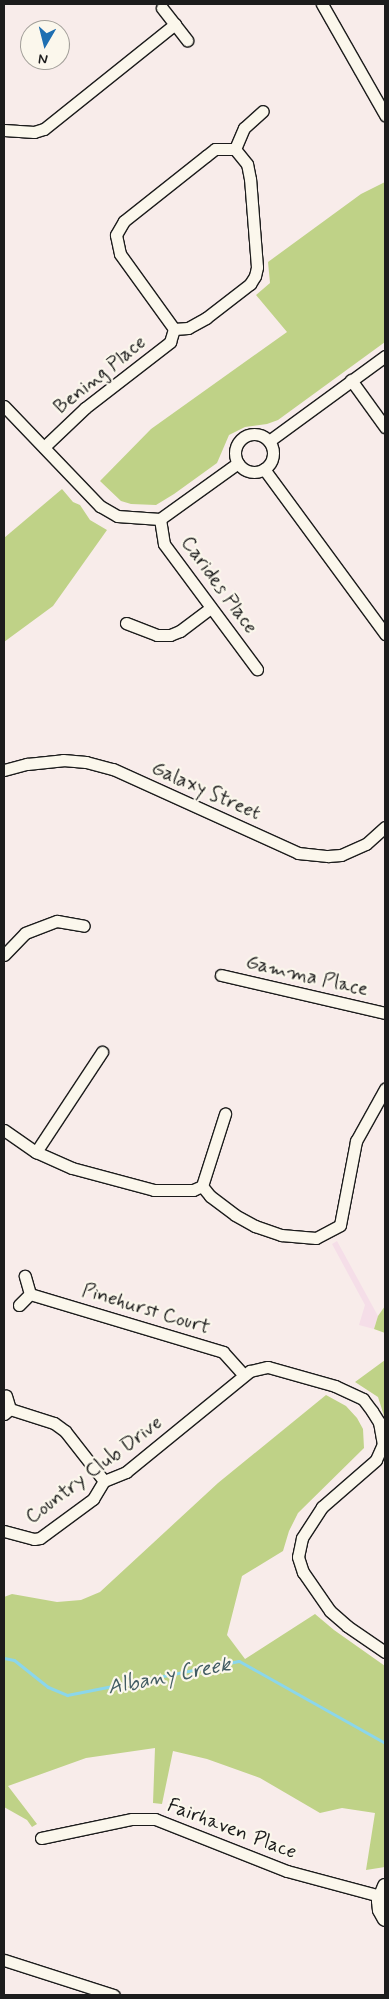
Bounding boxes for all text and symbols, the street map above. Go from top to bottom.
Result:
north arrow [20,20,70,70]
text: N [37,49,49,68]
street label: Bening Place [49,330,151,420]
street label: Carides Place [175,531,263,639]
street label: Galaxy Street [146,756,266,826]
street label: Gamma Place [245,951,369,1001]
street label: Pinehurst Court [79,1278,213,1340]
street label: Country Club Drive [22,1411,166,1529]
water label: Albany Creek [105,1652,233,1700]
street label: Fairhaven Place [165,1794,299,1864]

